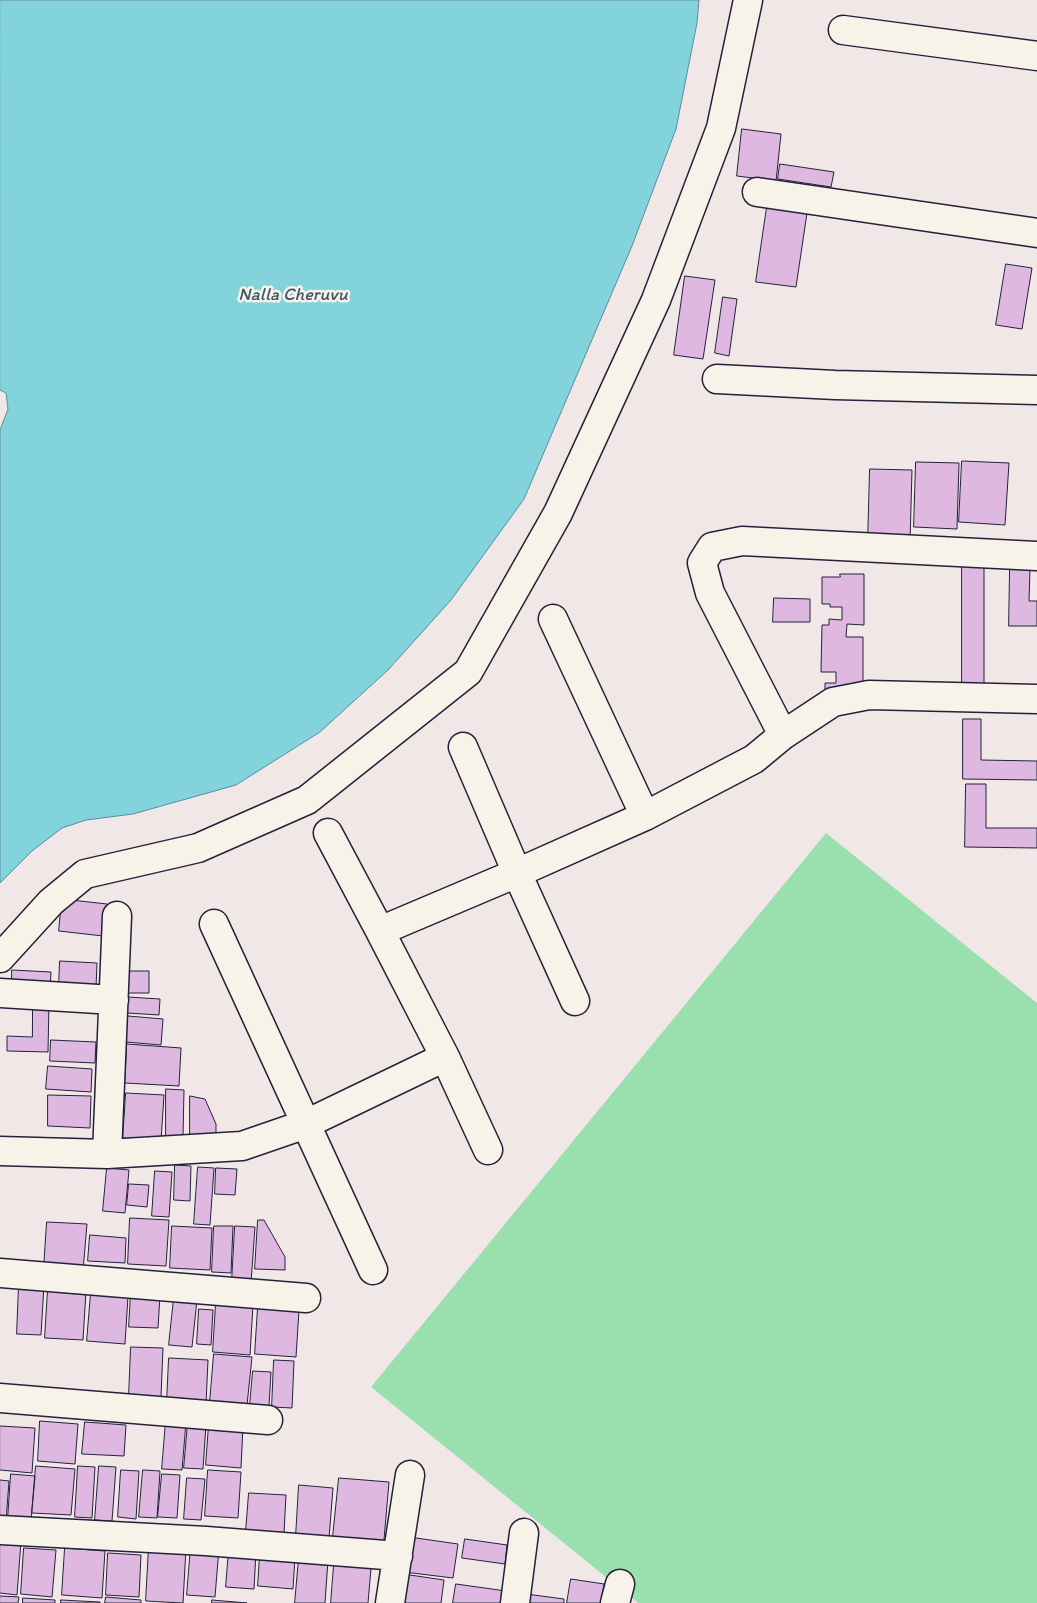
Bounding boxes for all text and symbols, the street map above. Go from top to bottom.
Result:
water label: Nalla Cheruvu [238,284,348,306]

